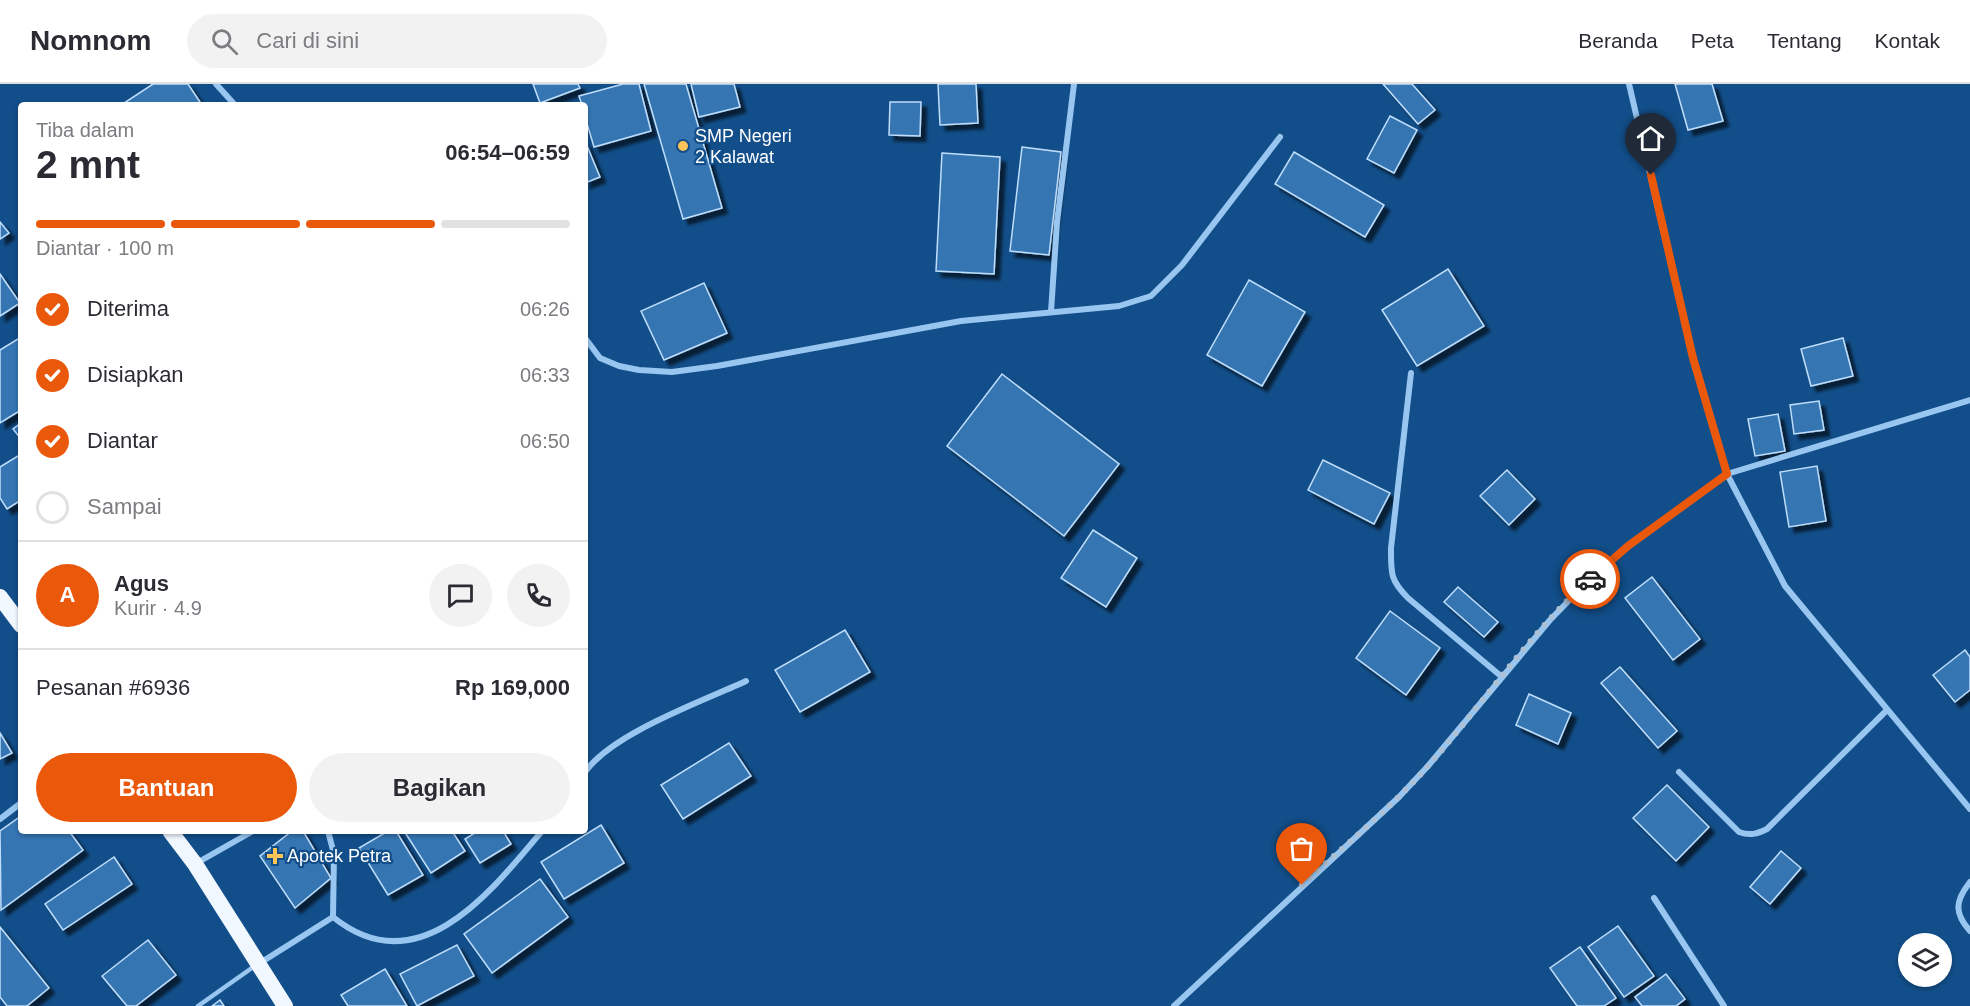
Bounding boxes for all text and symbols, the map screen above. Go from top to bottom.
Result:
search box [187,14,607,68]
text: Nomnom [30,25,151,56]
icon: search [208,25,241,58]
text: Cari di sini [256,28,359,53]
text: Beranda [1578,29,1658,52]
text: Peta [1691,29,1734,52]
text: Tentang [1767,29,1842,52]
text: Kontak [1875,29,1940,52]
pin [1625,113,1676,175]
text: Tiba dalam [36,119,134,141]
icon: home [1634,122,1667,155]
place label: SMP Negeri 2 Kalawat [695,126,792,167]
marker: SMP Negeri 2 Kalawat [676,139,690,153]
text: 06:54–06:59 [445,140,570,165]
text: 2 mnt [36,143,140,186]
text: Diantar · 100 m [36,237,174,259]
icon: check [36,293,69,326]
text: Diterima [87,296,169,321]
text: 06:26 [520,298,570,320]
icon: check [36,359,69,392]
text: Disiapkan [87,362,184,387]
text: 06:33 [520,364,570,386]
icon: check [36,425,69,458]
text: Diantar [87,428,158,453]
text: 06:50 [520,430,570,452]
text: Sampai [87,494,162,519]
courier [1560,549,1620,609]
icon: car [1574,563,1607,596]
button: chat [429,564,492,627]
button: phone [507,564,570,627]
text: Agus [114,571,169,596]
text: A [60,582,75,607]
text: Kurir · 4.9 [114,597,202,619]
text: Pesanan #6936 [36,675,190,700]
text: Rp 169,000 [455,675,570,700]
button: Bantuan [36,753,297,822]
button: Bagikan [309,753,570,822]
pin [1276,823,1327,885]
icon: bag [1285,832,1318,865]
place label: Apotek Petra [287,846,392,866]
marker: Apotek Petra [268,849,282,863]
map controls [1898,933,1952,987]
button: layers [1898,933,1952,987]

